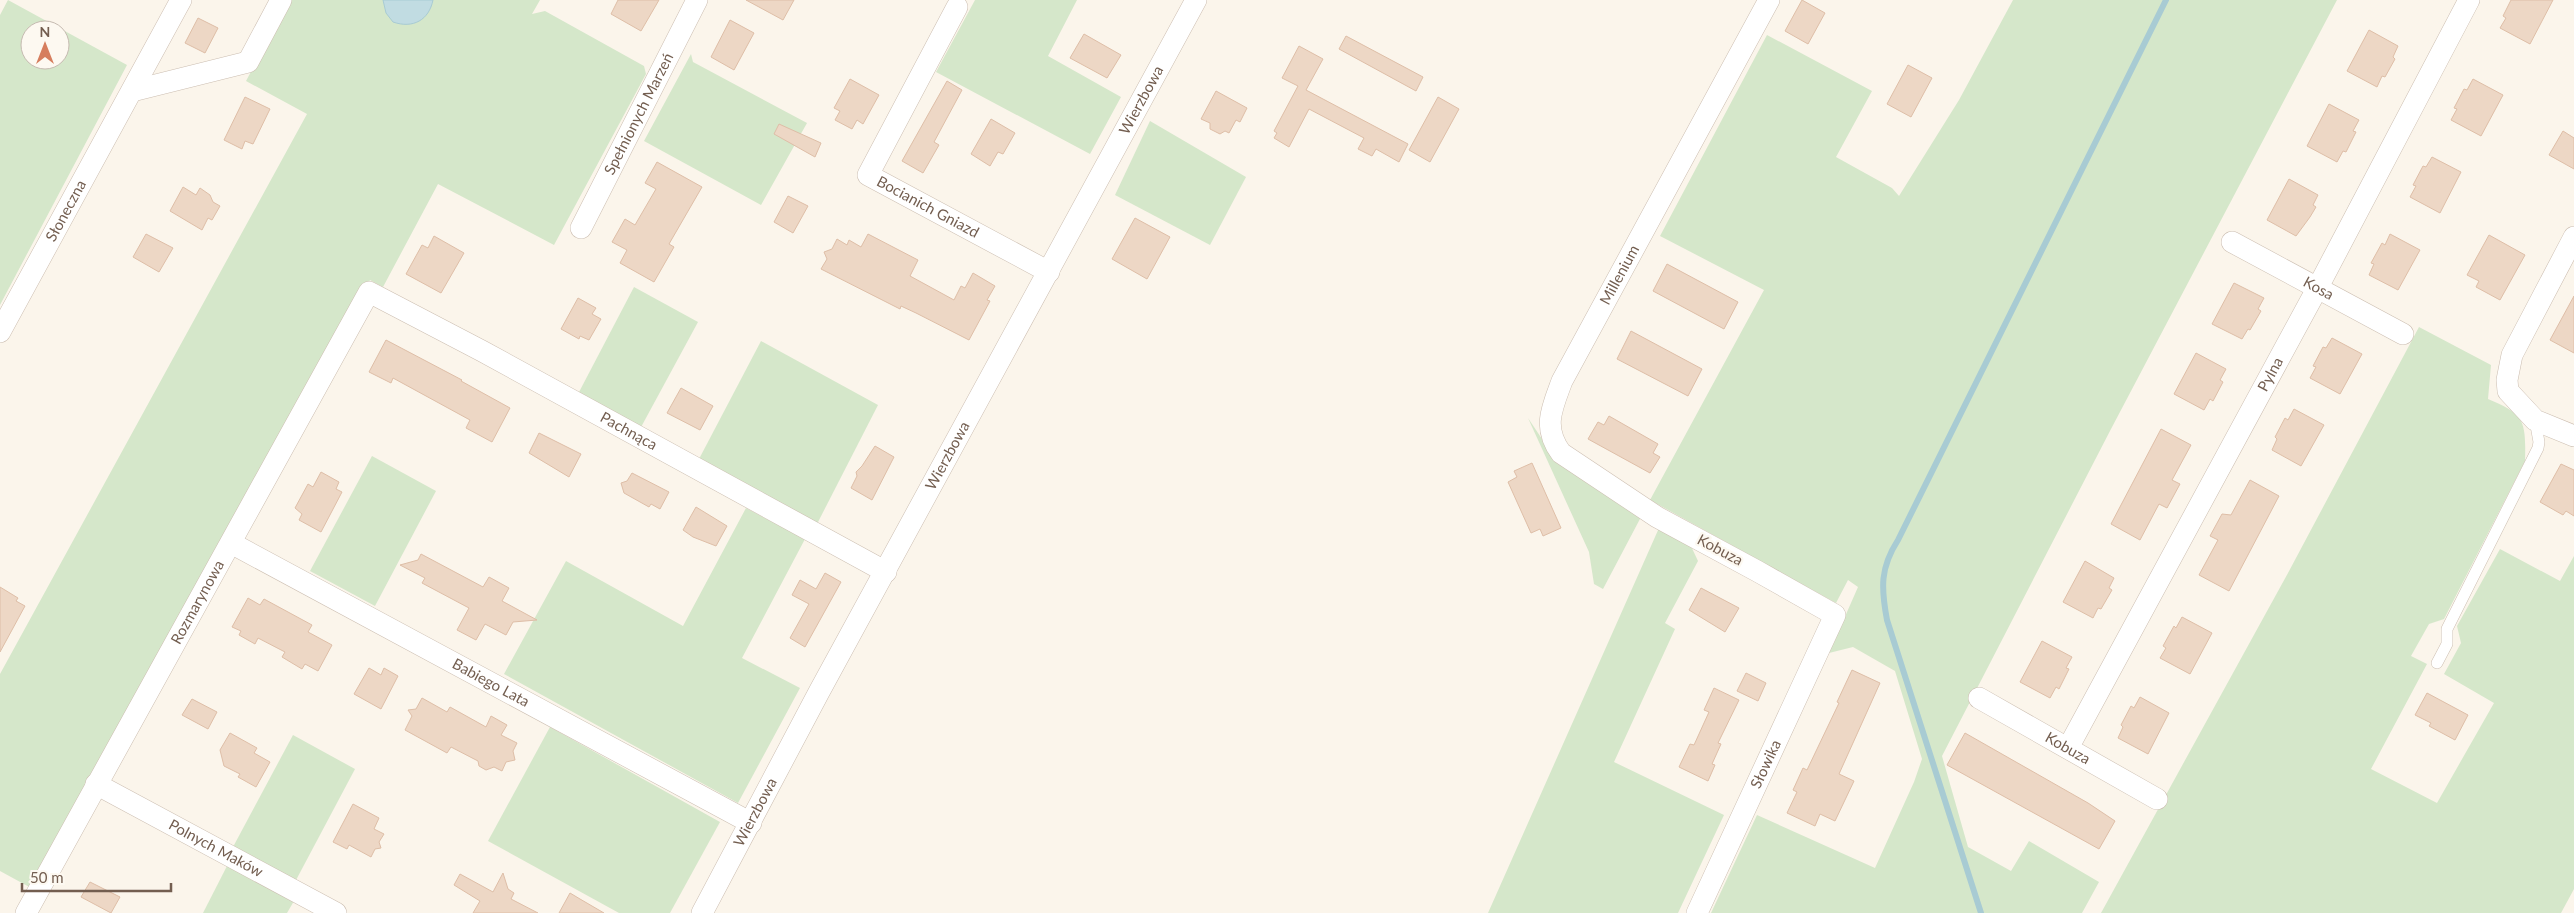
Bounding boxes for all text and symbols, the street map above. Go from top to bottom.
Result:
north arrow [20,20,70,70]
text: N [40,23,50,40]
street label: Spełnionych Marzeń [600,50,677,177]
street label: Wierzbowa [1115,62,1166,137]
street label: Bocianich Gniazd [874,172,982,241]
street label: Słoneczna [41,177,89,244]
street label: Millenium [1595,241,1642,307]
street label: Kosa [2300,272,2337,303]
street label: Pylna [2253,354,2286,394]
street label: Pachnąca [597,407,661,453]
street label: Wierzbowa [921,418,973,493]
street label: Kobuza [1695,530,1746,569]
street label: Rozmarynowa [166,557,227,647]
street label: Babiego Lata [450,654,533,710]
street label: Kobuza [2042,728,2094,767]
street label: Słowika [1746,737,1784,791]
street label: Wierzbowa [729,774,780,849]
street label: Polnych Maków [166,815,267,880]
scale bar [22,860,171,892]
text: 50 m [30,868,64,886]

